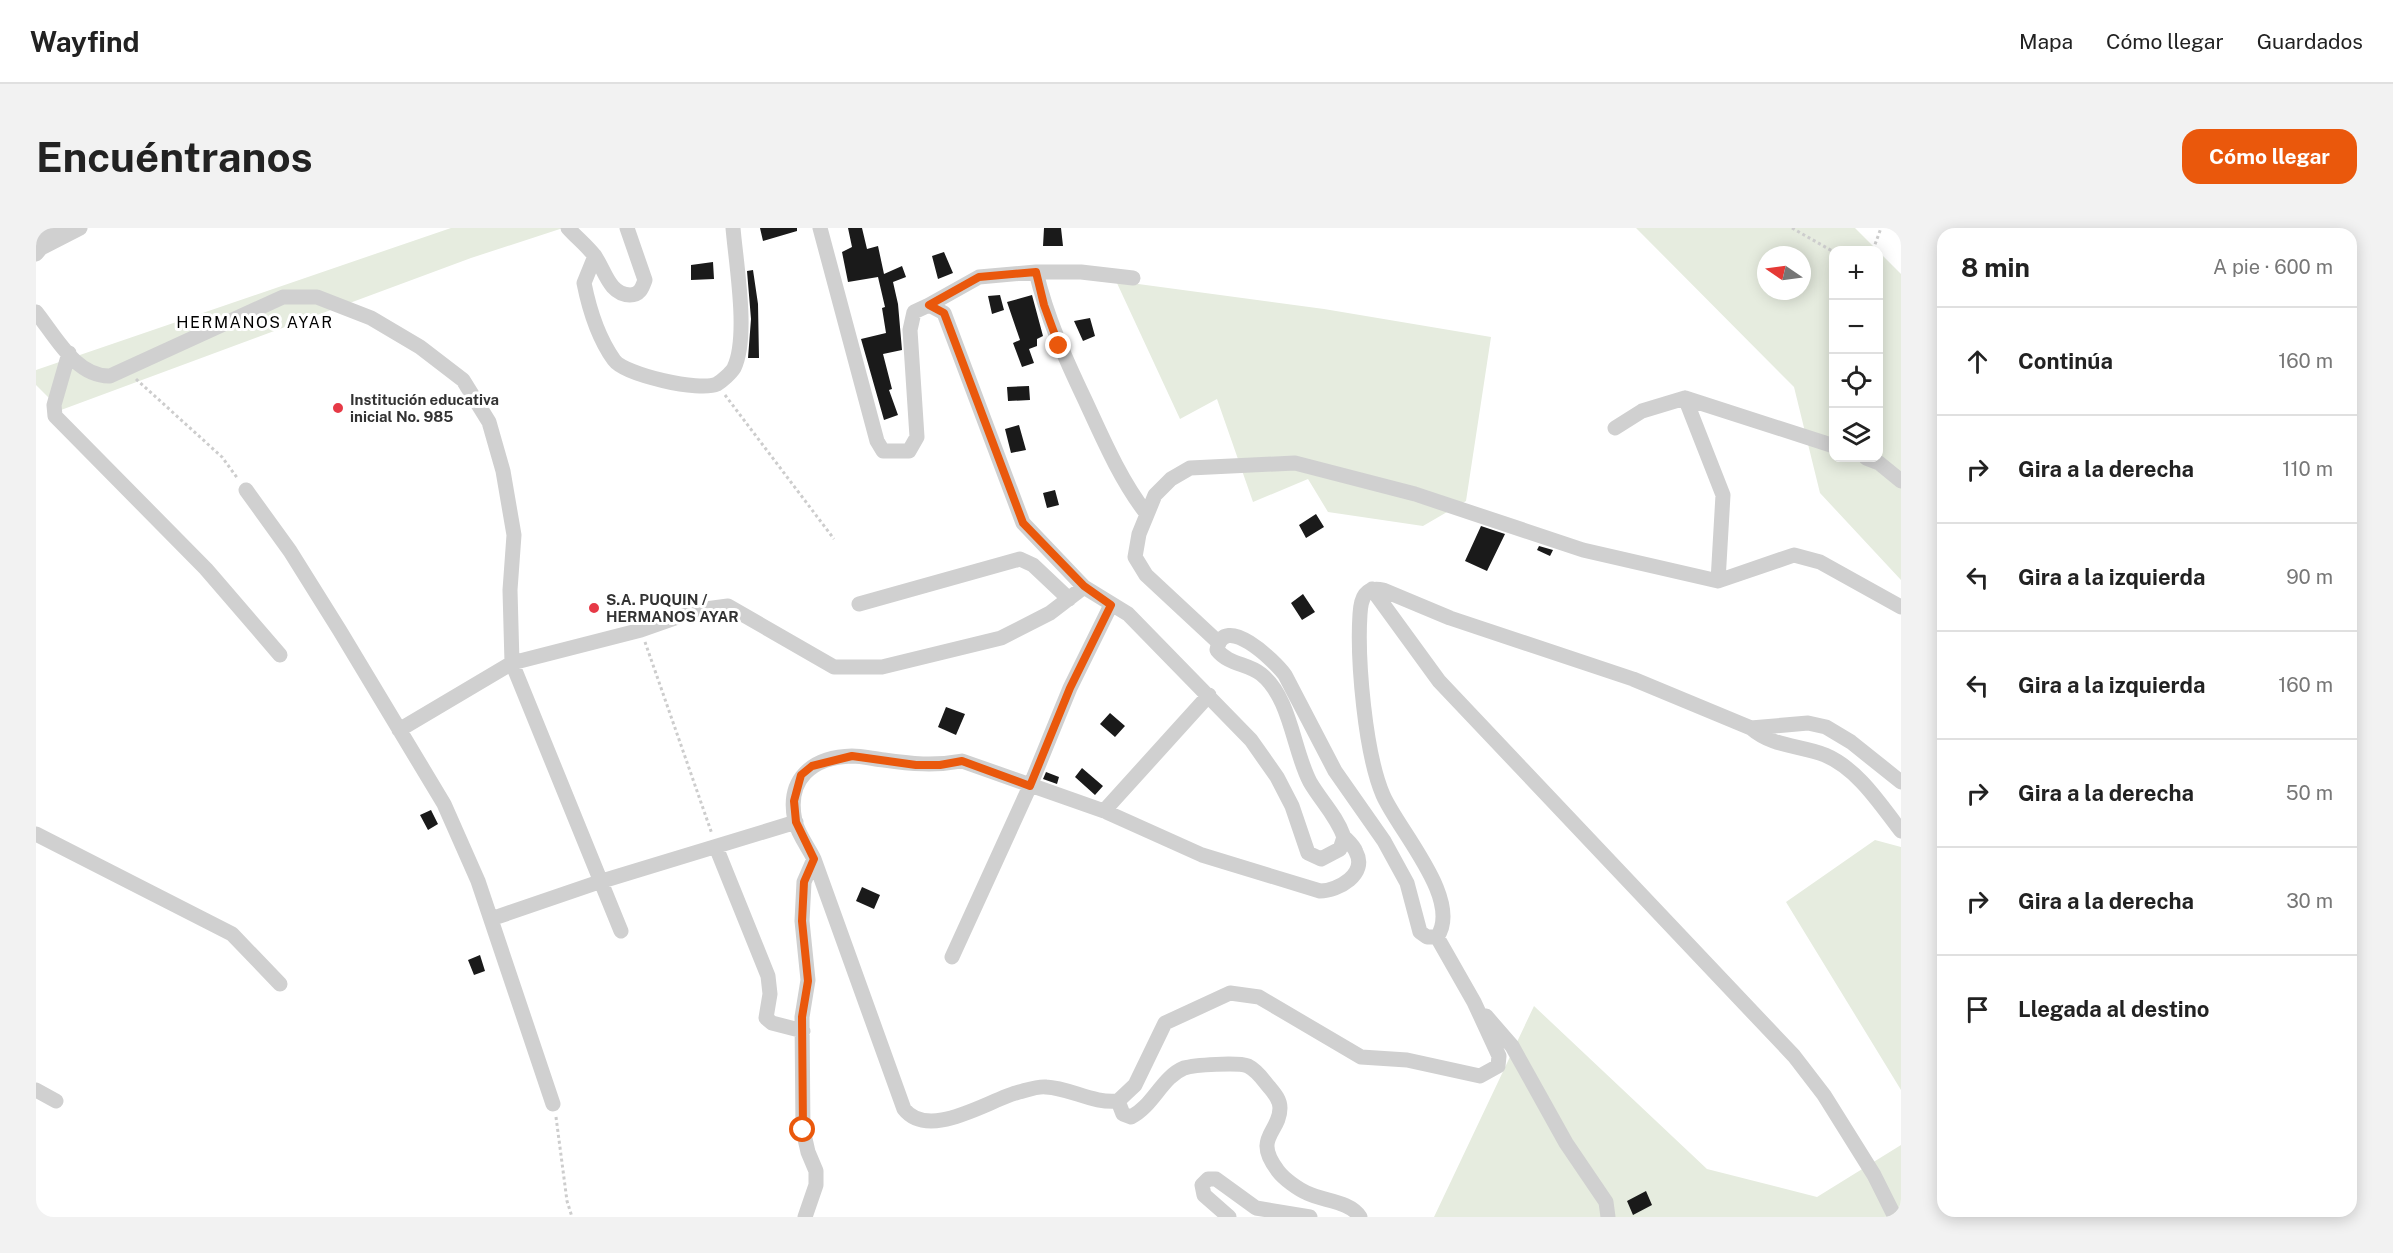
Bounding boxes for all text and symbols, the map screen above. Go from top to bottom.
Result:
text: Wayfind [30,25,140,58]
text: Mapa [2019,29,2073,54]
text: Cómo llegar [2106,29,2224,54]
text: Guardados [2257,29,2363,54]
button: Cómo llegar [2182,129,2357,184]
text: Encuéntranos [36,132,313,181]
north arrow [1757,246,1811,300]
map controls [1829,246,1883,462]
button: + [1829,246,1883,300]
text: 8 min [1961,252,2030,283]
text: A pie · 600 m [2213,255,2333,279]
button: − [1829,300,1883,354]
district label: HERMANOS AYAR [176,313,334,332]
route end [1045,332,1071,358]
icon: ahead [1961,345,1994,378]
text: Continúa [2018,348,2113,374]
text: 160 m [2278,349,2333,373]
button: locate [1829,354,1883,408]
place label: Institución educativa inicial No. 985 [350,391,499,425]
marker: Institución educativa inicial No. 985 [331,401,345,415]
button: layers [1829,408,1883,462]
icon: right [1961,453,1994,486]
text: Gira a la derecha [2018,456,2194,482]
text: 110 m [2282,457,2333,481]
icon: left [1961,561,1994,594]
text: Gira a la izquierda [2018,564,2205,590]
text: 90 m [2286,565,2333,589]
place label: S.A. PUQUIN / HERMANOS AYAR [606,591,739,625]
marker: S.A. PUQUIN / HERMANOS AYAR [587,601,601,615]
icon: left [1961,669,1994,702]
text: Gira a la izquierda [2018,672,2205,698]
text: 160 m [2278,673,2333,697]
icon: right [1961,777,1994,810]
text: Gira a la derecha [2018,780,2194,806]
text: 50 m [2286,781,2333,805]
icon: right [1961,885,1994,918]
text: Gira a la derecha [2018,888,2194,914]
text: 30 m [2286,889,2333,913]
icon: arrive [1961,993,1994,1026]
text: Llegada al destino [2018,996,2209,1022]
route start [789,1116,815,1142]

